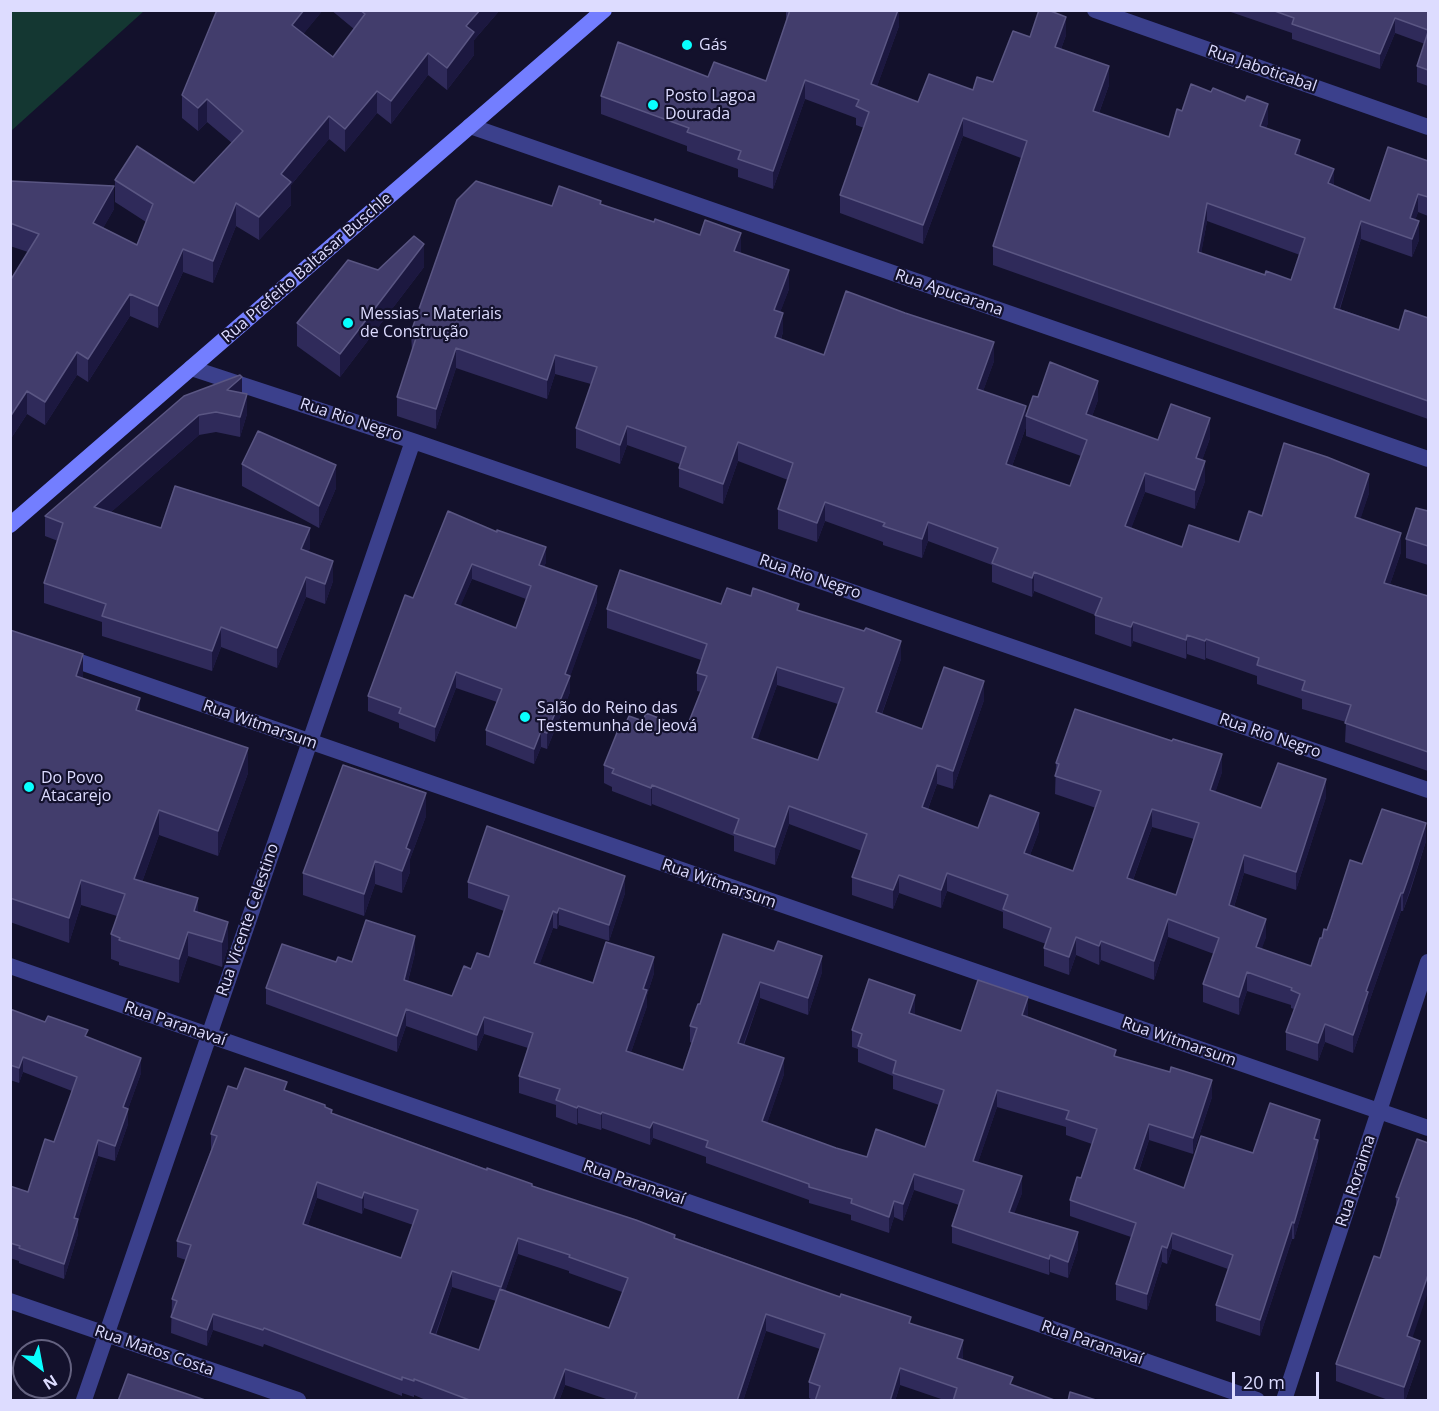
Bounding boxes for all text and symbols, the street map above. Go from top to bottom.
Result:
place label: Gás [699,35,727,55]
marker: Gás [680,38,694,52]
street label: Rua Jaboticabal [1205,41,1319,97]
place label: Posto Lagoa Dourada [665,86,756,124]
marker: Posto Lagoa Dourada [646,98,660,112]
street label: Rua Prefeito Baltasar Buschle [218,189,396,347]
street label: Rua Apucarana [892,266,1006,320]
place label: Messias - Materiais de Construção [360,304,502,342]
marker: Messias - Materiais de Construção [341,316,355,330]
street label: Rua Rio Negro [297,394,405,446]
street label: Rua Rio Negro [757,551,863,603]
street label: Rua Witmarsum [200,696,320,754]
place label: Salão do Reino das Testemunha de Jeová [537,698,697,736]
marker: Salão do Reino das Testemunha de Jeová [518,710,532,724]
street label: Rua Rio Negro [1217,710,1323,762]
place label: Do Povo Atacarejo [41,768,111,806]
marker: Do Povo Atacarejo [22,780,36,794]
street label: Rua Vicente Celestino [213,841,283,999]
street label: Rua Witmarsum [659,855,779,913]
street label: Rua Paranavaí [122,998,228,1050]
street label: Rua Witmarsum [1119,1013,1239,1071]
street label: Rua Roraima [1332,1133,1380,1229]
street label: Rua Paranavaí [581,1157,687,1209]
street label: Rua Paranavaí [1039,1317,1145,1369]
street label: Rua Matos Costa [92,1322,216,1380]
north arrow [12,1339,72,1399]
scale bar [1235,1360,1322,1398]
text: N [39,1370,62,1395]
text: 20 m [1243,1370,1285,1394]

